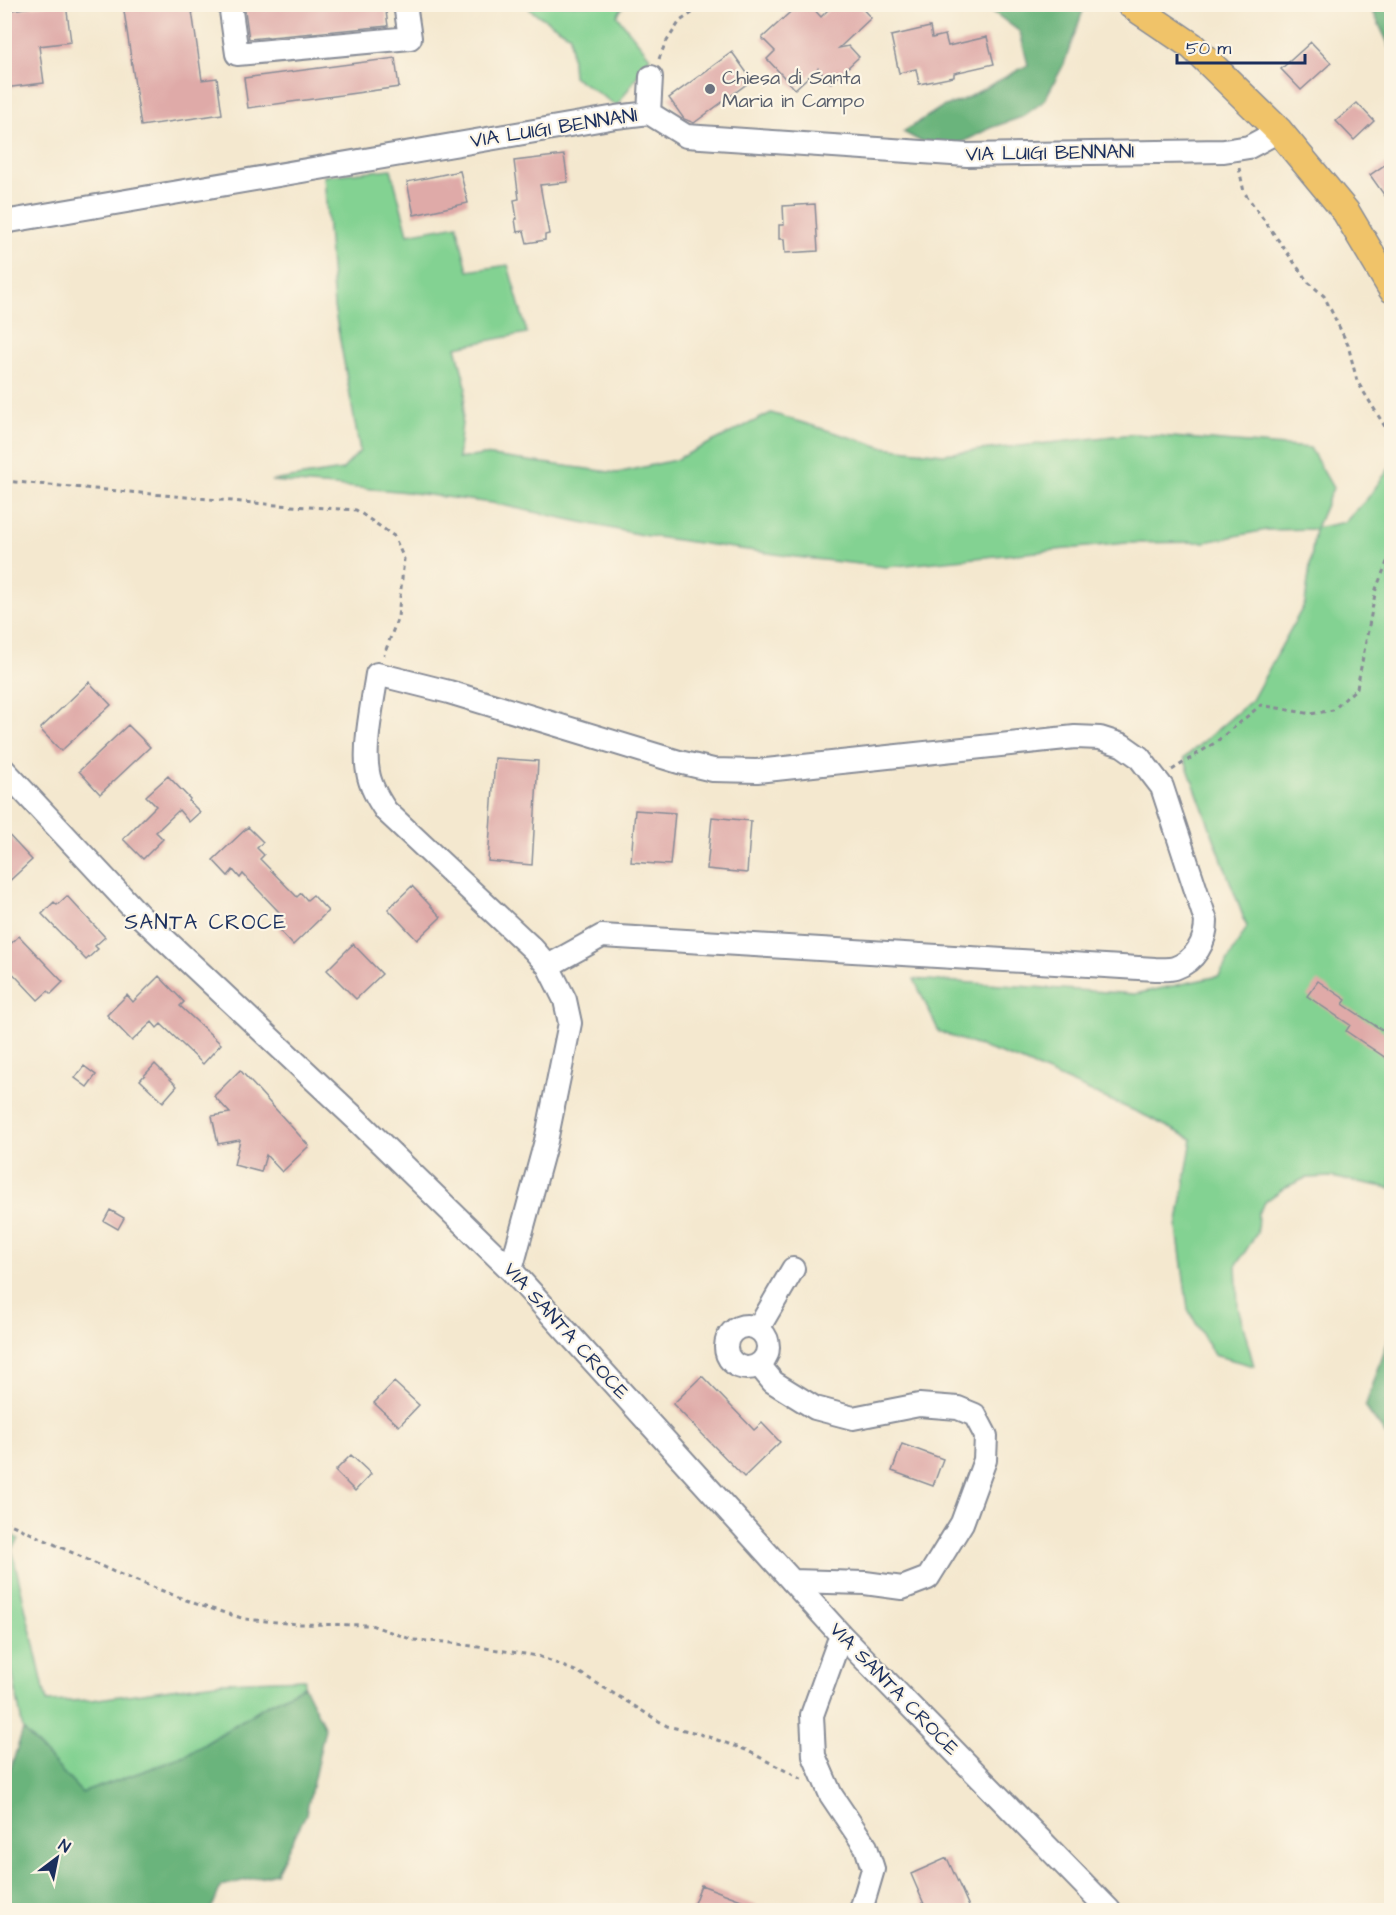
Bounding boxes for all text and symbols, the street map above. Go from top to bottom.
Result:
scale bar [1177,27,1304,65]
text: 50 m [1186,36,1231,61]
place label: Chiesa di Santa Maria in Campo [722,64,864,115]
marker: Chiesa di Santa Maria in Campo [703,82,717,96]
street label: VIA LUIGI BENNANI [468,101,640,155]
street label: VIA LUIGI BENNANI [965,138,1135,168]
district label: SANTA CROCE [125,908,287,937]
street label: VIA SANTA CROCE [497,1256,635,1406]
street label: VIA SANTA CROCE [823,1616,965,1762]
north arrow [27,1828,87,1888]
text: N [54,1834,75,1858]

